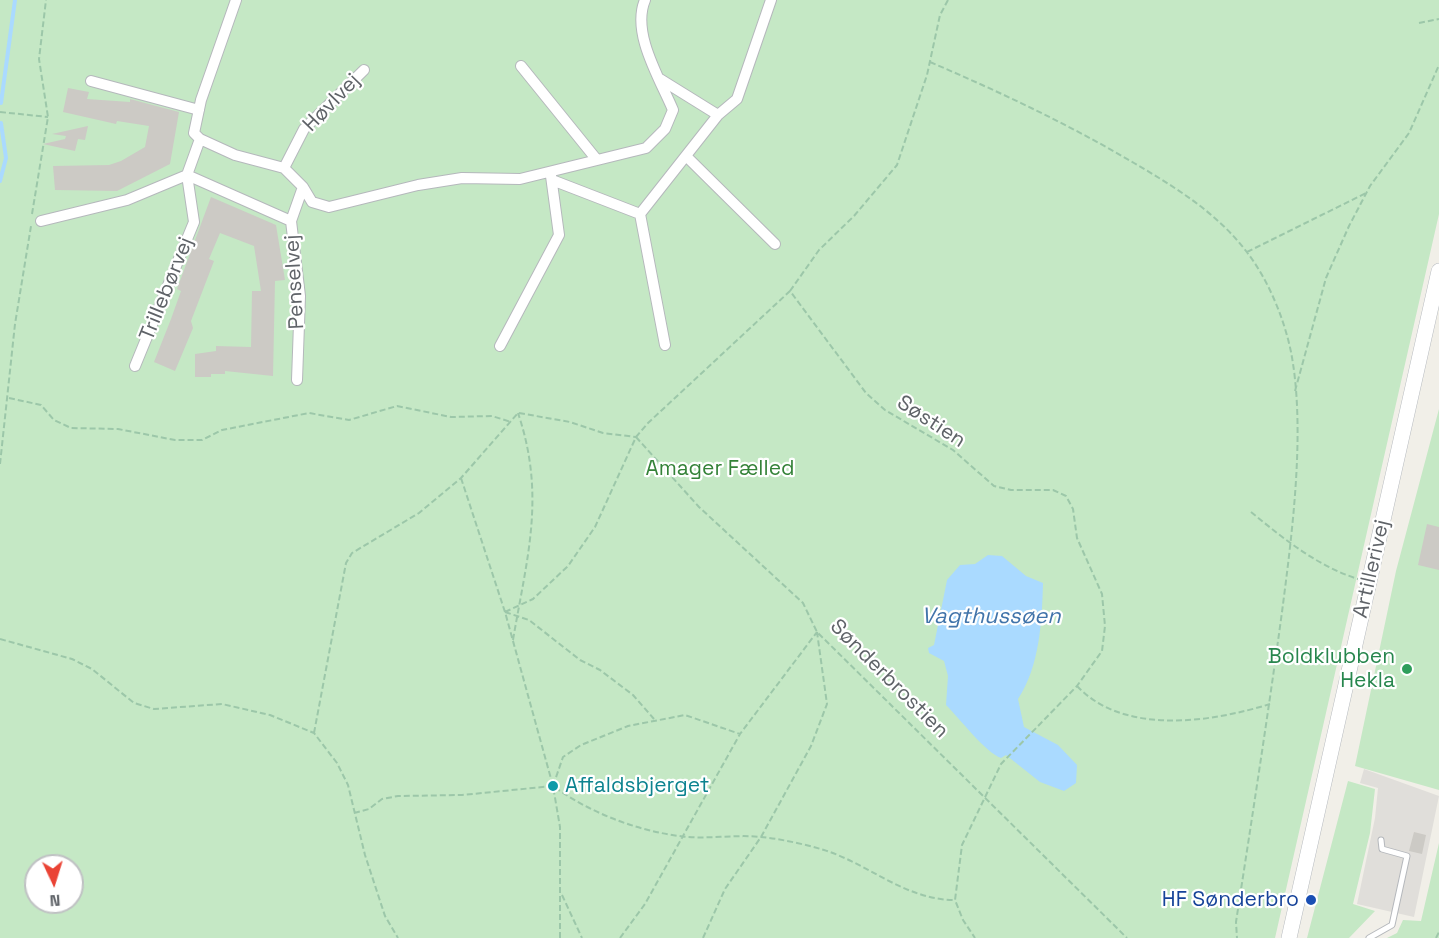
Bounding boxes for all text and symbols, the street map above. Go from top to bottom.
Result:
street label: Høvlvej [298,69,366,137]
street label: Trillebørvej [135,234,199,344]
street label: Penselvej [280,234,310,330]
street label: Søstien [892,391,970,453]
park label: Amager Fælled [645,456,795,482]
street label: Artillerivej [1348,517,1396,621]
water label: Vagthussøen [921,604,1061,630]
street label: Sønderbrostien [824,614,954,744]
place label: Boldklubben Hekla [1268,644,1395,694]
marker: Boldklubben Hekla [1400,662,1414,676]
place label: Affaldsbjerget [565,773,709,799]
marker: Affaldsbjerget [546,779,560,793]
north arrow [24,854,84,914]
place label: HF Sønderbro [1162,887,1299,913]
text: N [49,890,61,911]
marker: HF Sønderbro [1304,893,1318,907]

